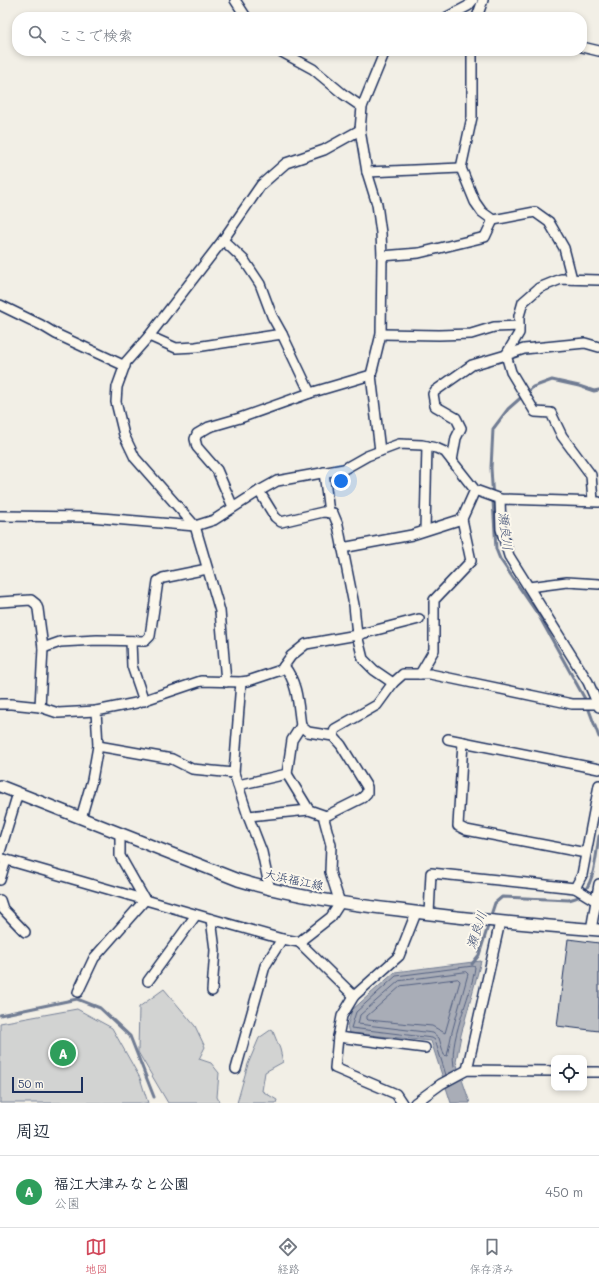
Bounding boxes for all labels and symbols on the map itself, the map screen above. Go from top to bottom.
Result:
your location [331,471,351,491]
water label: 瀬良川 [496,511,517,551]
street label: 大浜福江線 [263,865,325,893]
water label: 瀬良川 [461,909,490,951]
pin: A [50,1038,76,1068]
scale bar [12,1075,83,1094]

